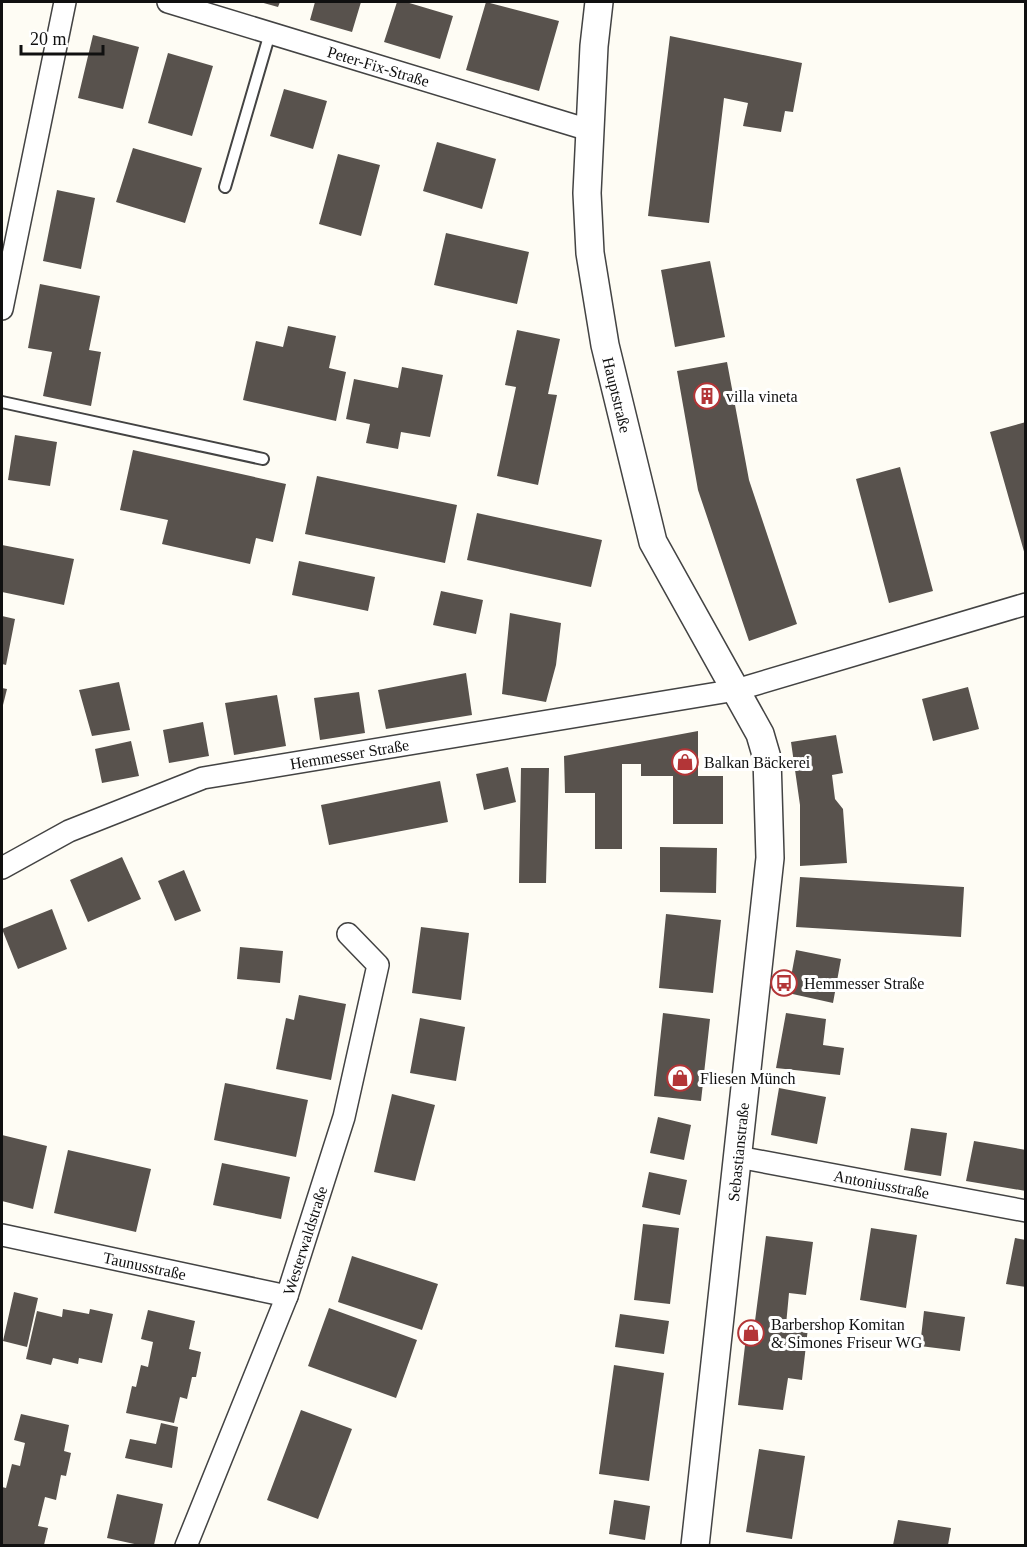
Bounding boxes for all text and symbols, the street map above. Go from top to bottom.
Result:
scale bar [21,18,104,56]
text: 20 m [30,29,67,49]
street label: Peter-Fix-Straße [325,43,431,90]
street label: Hauptstraße [599,355,634,435]
building icon: villa vineta [692,381,722,411]
place label: villa vineta [726,388,798,405]
street label: Hemmesser Straße [289,736,410,773]
shop icon: Balkan Bäckerei [670,747,700,777]
place label: Balkan Bäckerei [704,754,811,771]
bus stop icon: Hemmesser Straße [769,968,799,998]
place label: Hemmesser Straße [804,975,924,992]
shop icon: Fliesen Münch [665,1063,695,1093]
place label: Fliesen Münch [700,1070,796,1087]
street label: Sebastianstraße [725,1102,752,1202]
street label: Antoniusstraße [832,1167,931,1202]
street label: Westerwaldstraße [280,1184,330,1297]
street label: Taunusstraße [102,1249,188,1283]
place label: Barbershop Komitan & Simones Friseur WG [771,1316,923,1351]
shop icon: Barbershop Komitan & Simones Friseur WG [736,1318,766,1348]

